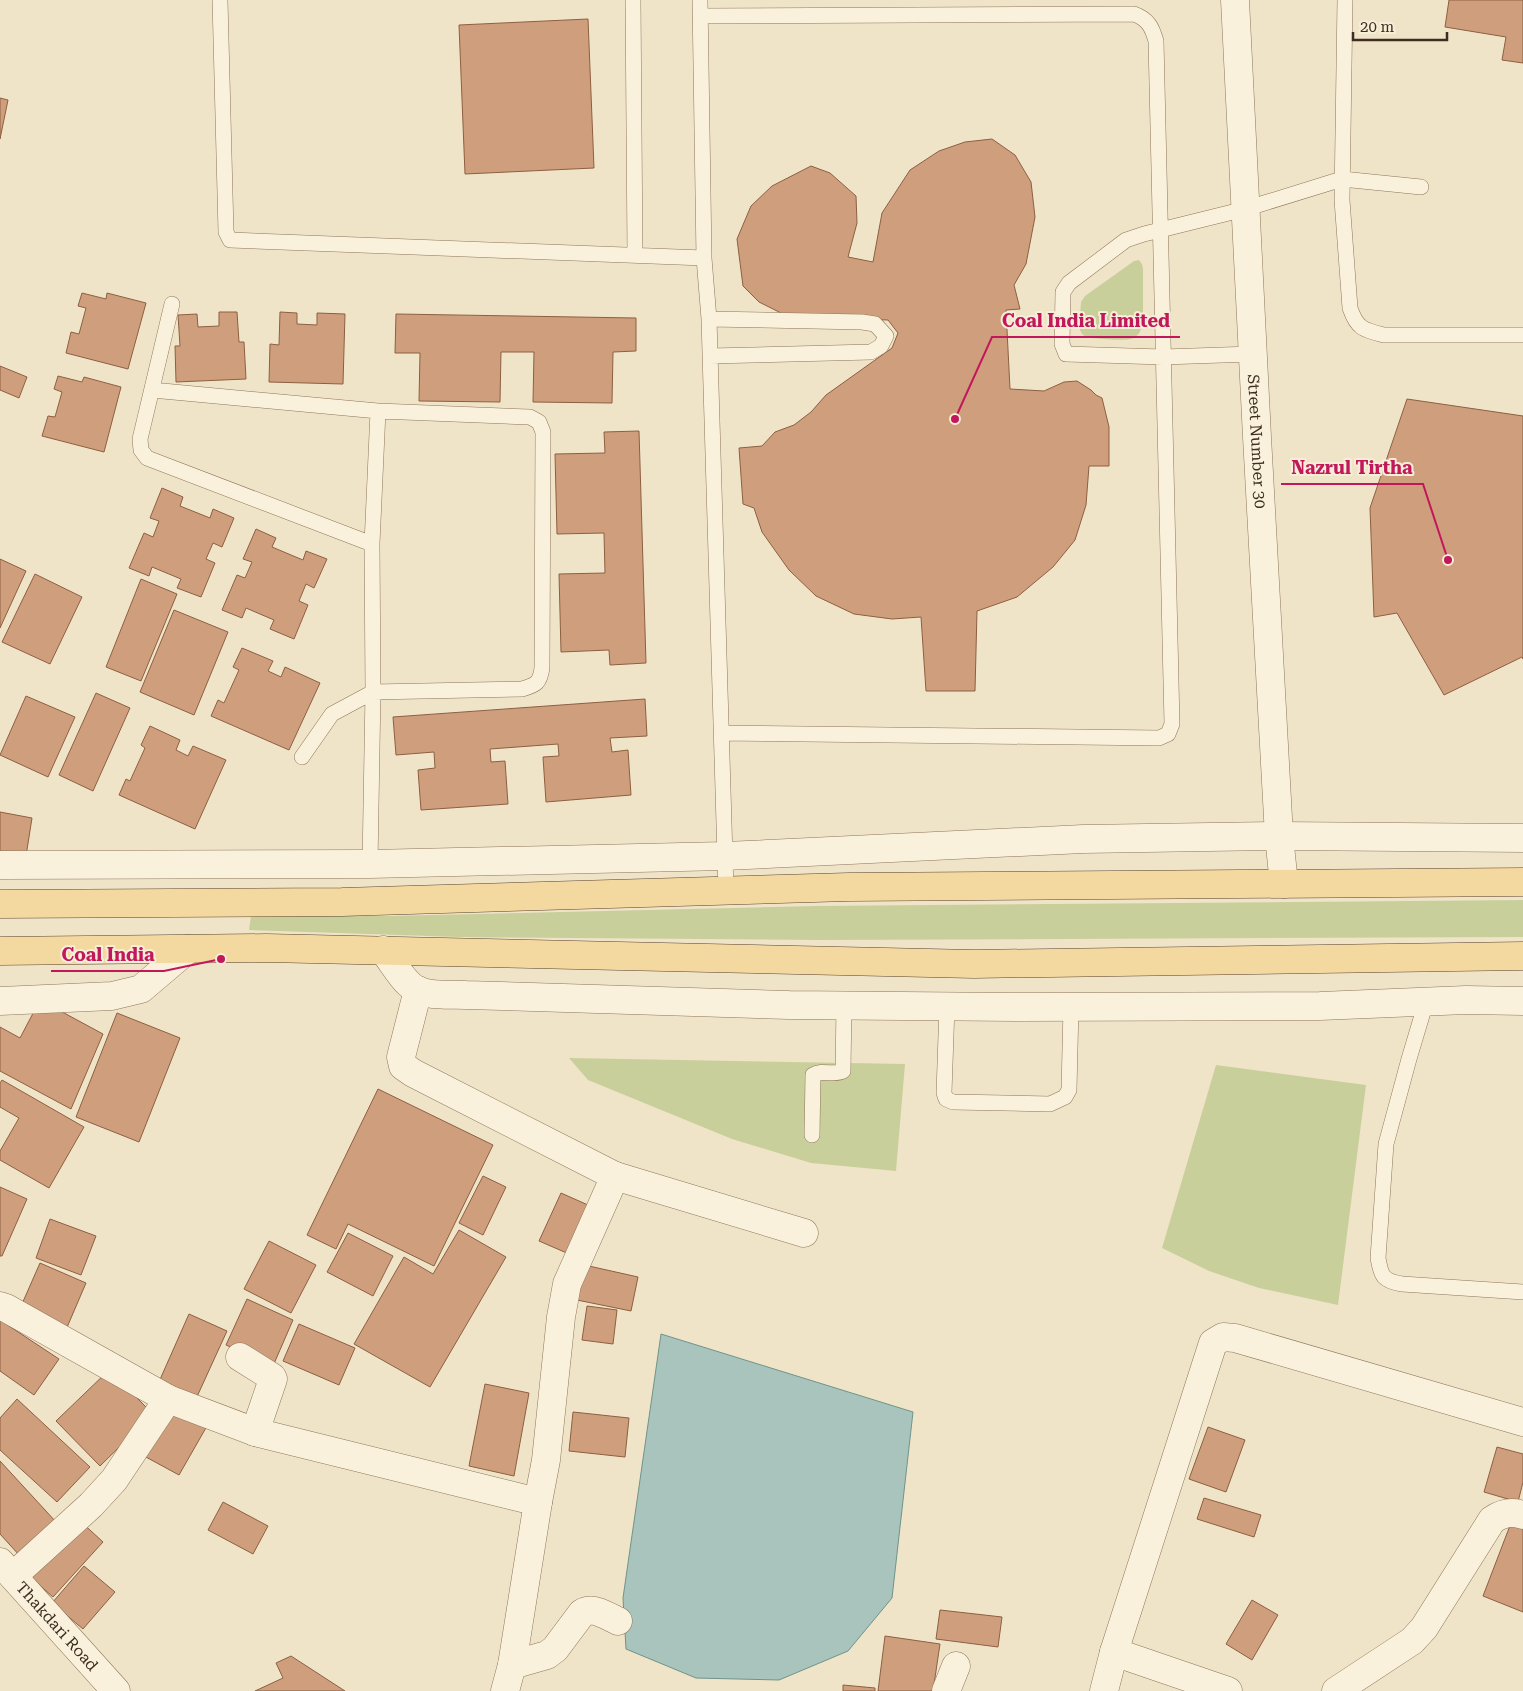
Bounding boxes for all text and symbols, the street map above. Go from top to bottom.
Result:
scale bar [1353,10,1447,42]
text: 20 m [1360,18,1395,36]
callout: Coal India Limited [992,304,1180,337]
text: Coal India Limited [1002,310,1170,331]
street label: Street Number 30 [1244,374,1270,509]
callout: Nazrul Tirtha [1281,451,1423,484]
text: Nazrul Tirtha [1291,457,1413,478]
callout: Coal India [51,938,164,971]
text: Coal India [61,944,155,965]
street label: Thakdari Road [12,1578,102,1675]

